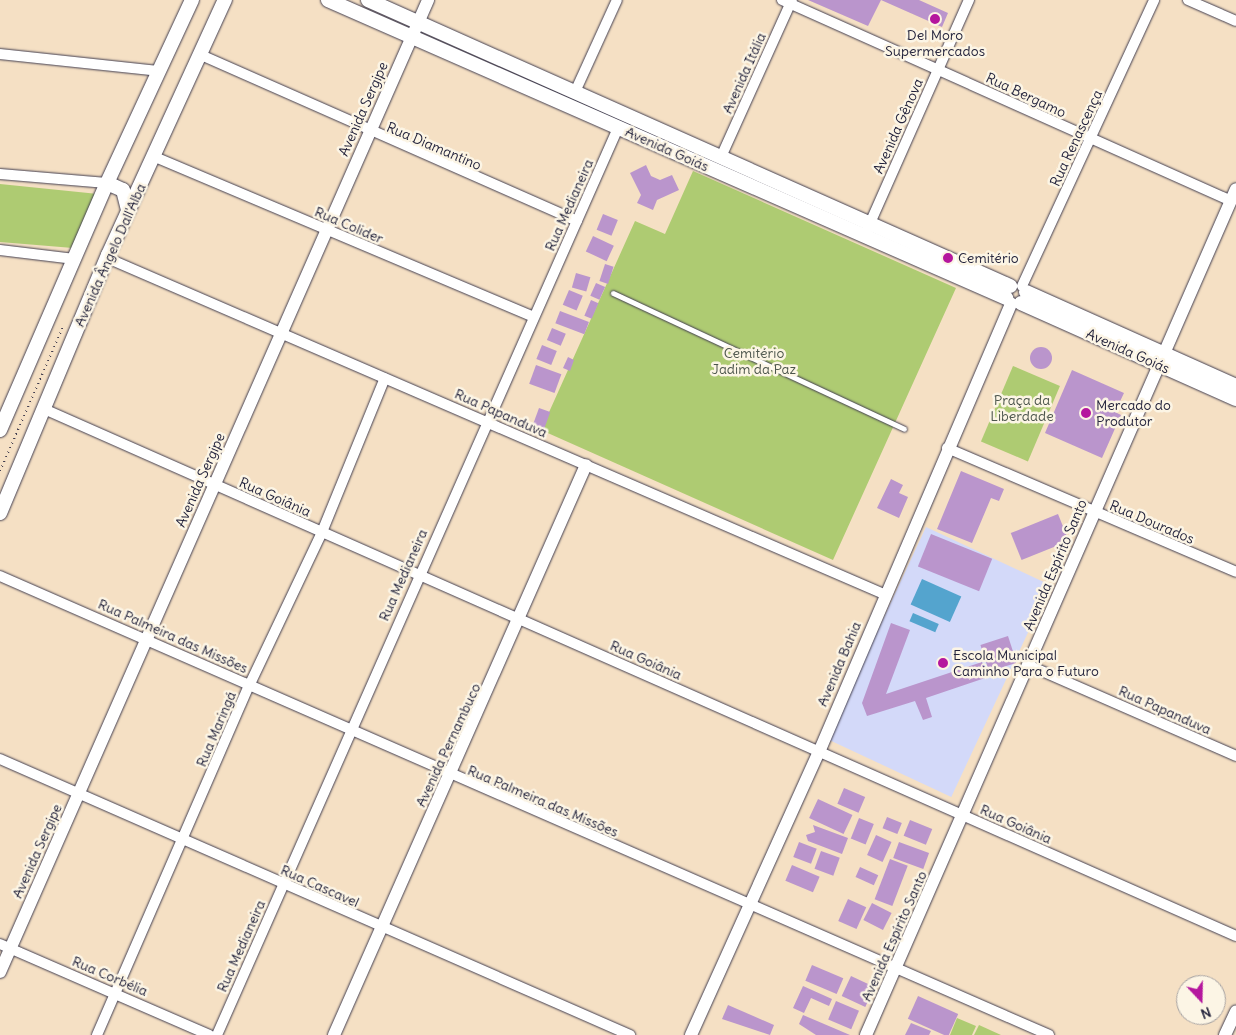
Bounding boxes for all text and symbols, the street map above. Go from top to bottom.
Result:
marker: Del Moro Supermercados [929,13,941,25]
place label: Del Moro Supermercados [885,27,985,59]
street label: Avenida Itália [719,30,769,116]
street label: Avenida Sergipe [335,59,391,159]
street label: Rua Bergamo [983,69,1069,121]
street label: Avenida Gênova [870,76,926,176]
street label: Rua Renascença [1046,87,1106,189]
street label: Rua Diamantino [384,118,484,174]
street label: Avenida Goiás [623,123,711,175]
street label: Rua Medianeira [541,156,597,254]
street label: Avenida Ângelo Dall'Alba [71,181,149,329]
street label: Rua Colider [312,203,386,247]
place label: Cemitério [958,250,1019,266]
marker: Cemitério [942,252,954,264]
street label: Avenida Goiás [1084,325,1172,377]
park label: Cemitério Jadim da Paz [712,345,796,378]
street label: Rua Papanduva [452,385,550,441]
park label: Praça da Liberdade [990,392,1054,424]
place label: Mercado do Produtor [1096,397,1171,430]
marker: Mercado do Produtor [1080,407,1092,419]
street label: Avenida Sergipe [172,430,228,530]
street label: Rua Goiânia [237,474,313,520]
street label: Avenida Espírito Santo [1020,497,1090,633]
street label: Rua Dourados [1107,497,1197,547]
street label: Rua Medianeira [375,526,431,624]
street label: Rua Palmeira das Missões [95,595,251,677]
street label: Avenida Bahia [814,619,864,709]
street label: Rua Goiânia [608,637,684,683]
place label: Escola Municipal Caminho Para o Futuro [953,647,1099,680]
marker: Escola Municipal Caminho Para o Futuro [937,657,949,669]
street label: Avenida Pernambuco [412,681,484,809]
street label: Rua Papanduva [1116,682,1214,738]
street label: Rua Maringá [193,689,239,769]
street label: Rua Palmeira das Missões [465,762,621,840]
street label: Avenida Sergipe [9,801,65,901]
street label: Rua Goiânia [978,801,1054,847]
street label: Rua Cascavel [278,861,362,911]
street label: Avenida Espírito Santo [858,868,930,1004]
street label: Rua Medianeira [213,897,269,995]
street label: Rua Corbélia [70,953,150,999]
north arrow [1176,975,1226,1025]
text: N [1198,1003,1214,1023]

